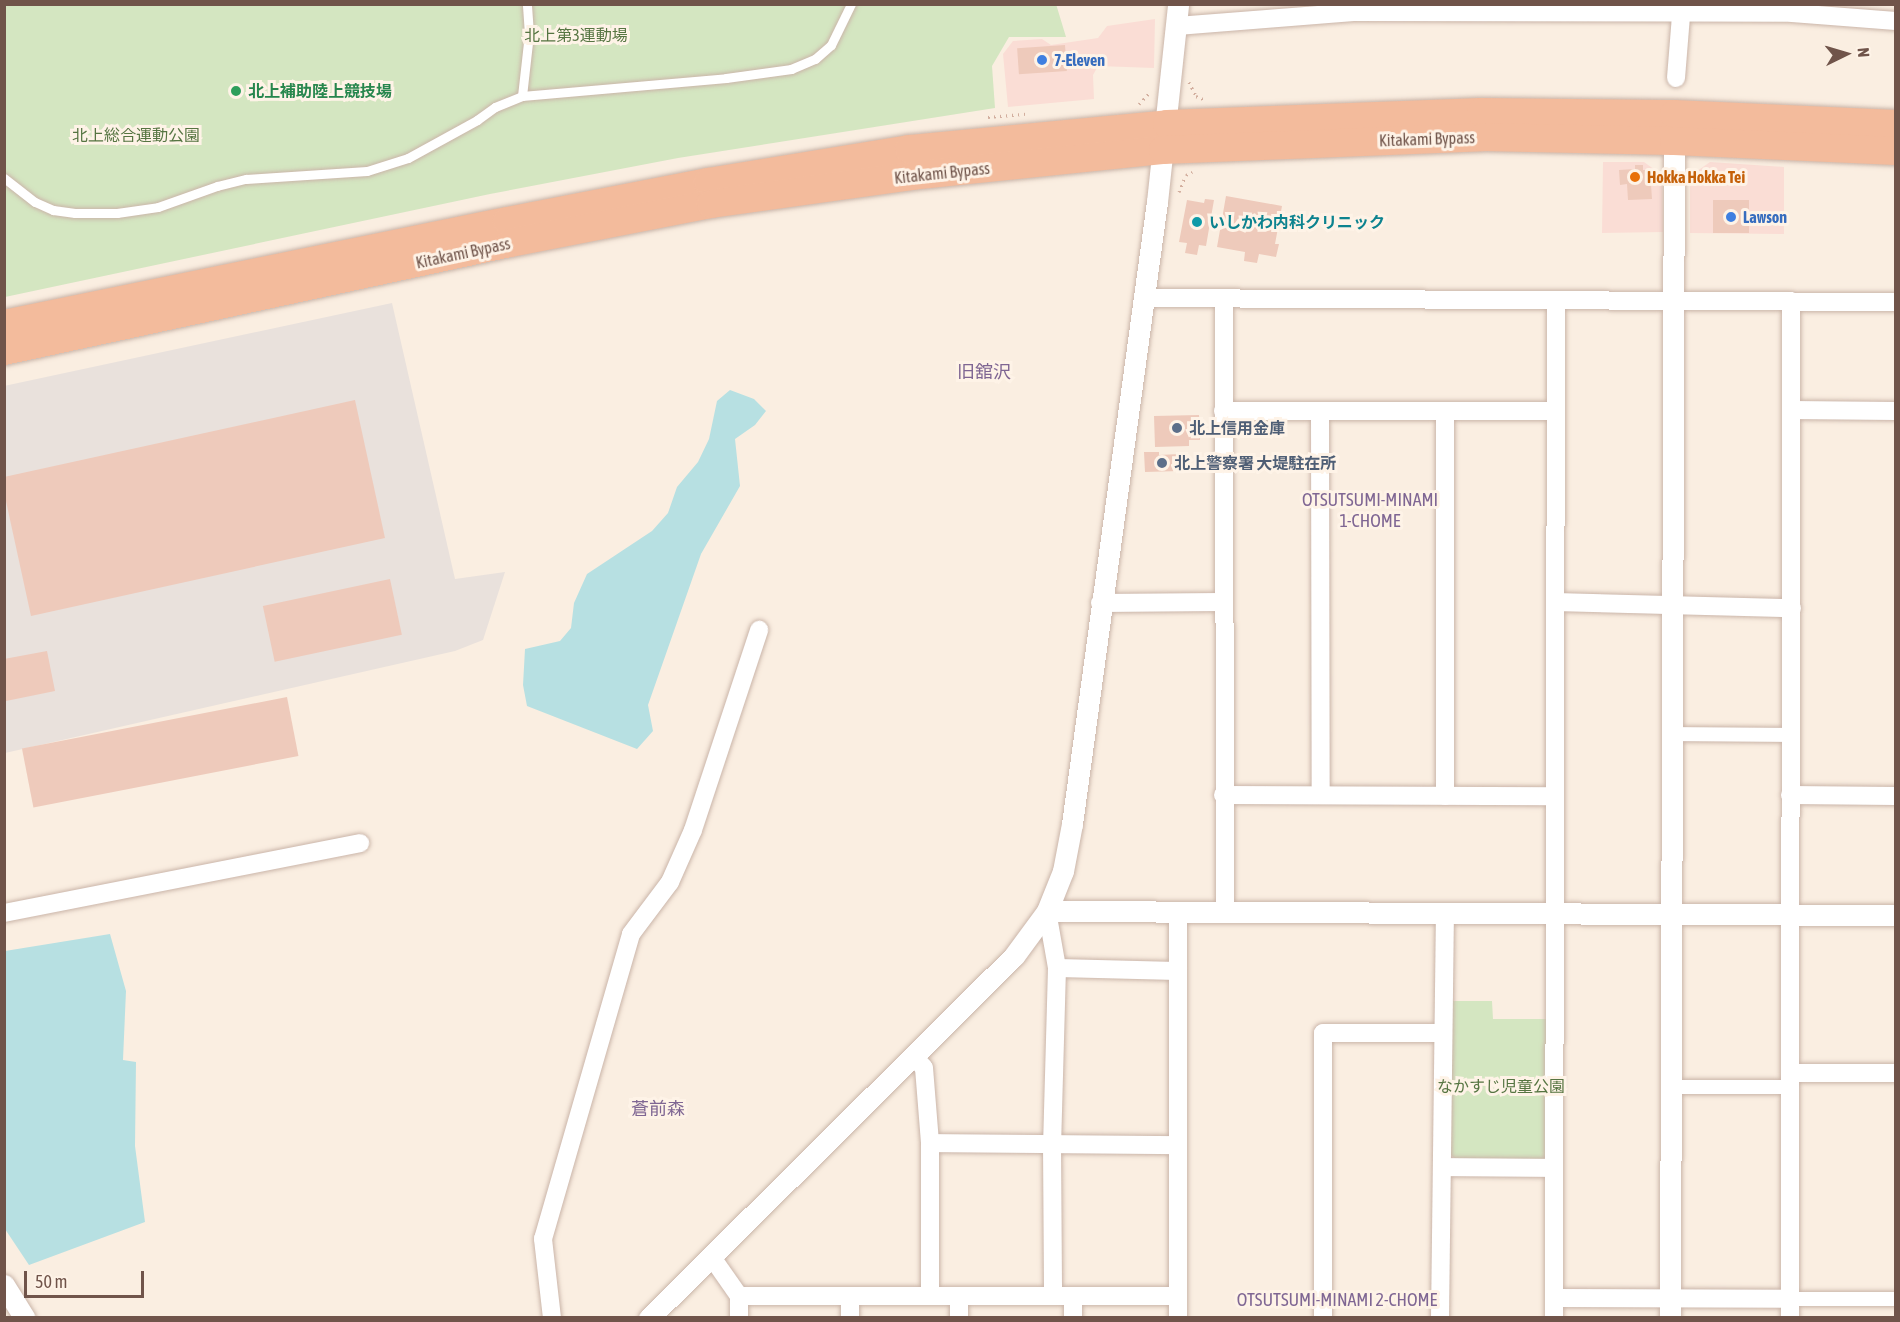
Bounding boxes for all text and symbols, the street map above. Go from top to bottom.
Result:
north arrow [1816,24,1876,84]
park label: 北上第3運動場 [524,25,628,45]
text: N [1855,47,1873,58]
place label: 7-Eleven [1054,50,1105,70]
marker: 7-Eleven [1035,53,1049,67]
place label: 北上補助陸上競技場 [248,81,392,101]
marker: 北上補助陸上競技場 [229,84,243,98]
park label: 北上総合運動公園 [72,125,200,145]
street label: Kitakami Bypass [1379,128,1475,150]
street label: Kitakami Bypass [893,158,991,188]
place label: Hokka Hokka Tei [1647,167,1745,187]
marker: Hokka Hokka Tei [1628,170,1642,184]
place label: Lawson [1743,207,1787,227]
marker: Lawson [1724,210,1738,224]
place label: いしかわ内科クリニック [1209,212,1385,232]
marker: いしかわ内科クリニック [1190,215,1204,229]
street label: Kitakami Bypass [414,234,512,272]
district label: 旧舘沢 [957,361,1011,383]
place label: 北上信用金庫 [1189,418,1285,438]
marker: 北上信用金庫 [1170,421,1184,435]
place label: 北上警察署 大堤駐在所 [1174,453,1336,473]
marker: 北上警察署 大堤駐在所 [1155,456,1169,470]
district label: OTSUTSUMI-MINAMI 1-CHOME [1290,490,1450,532]
park label: なかすじ児童公園 [1437,1076,1565,1096]
district label: 蒼前森 [631,1098,685,1120]
scale bar [27,1259,147,1297]
text: 50 m [35,1271,67,1292]
district label: OTSUTSUMI-MINAMI 2-CHOME [1219,1289,1455,1311]

